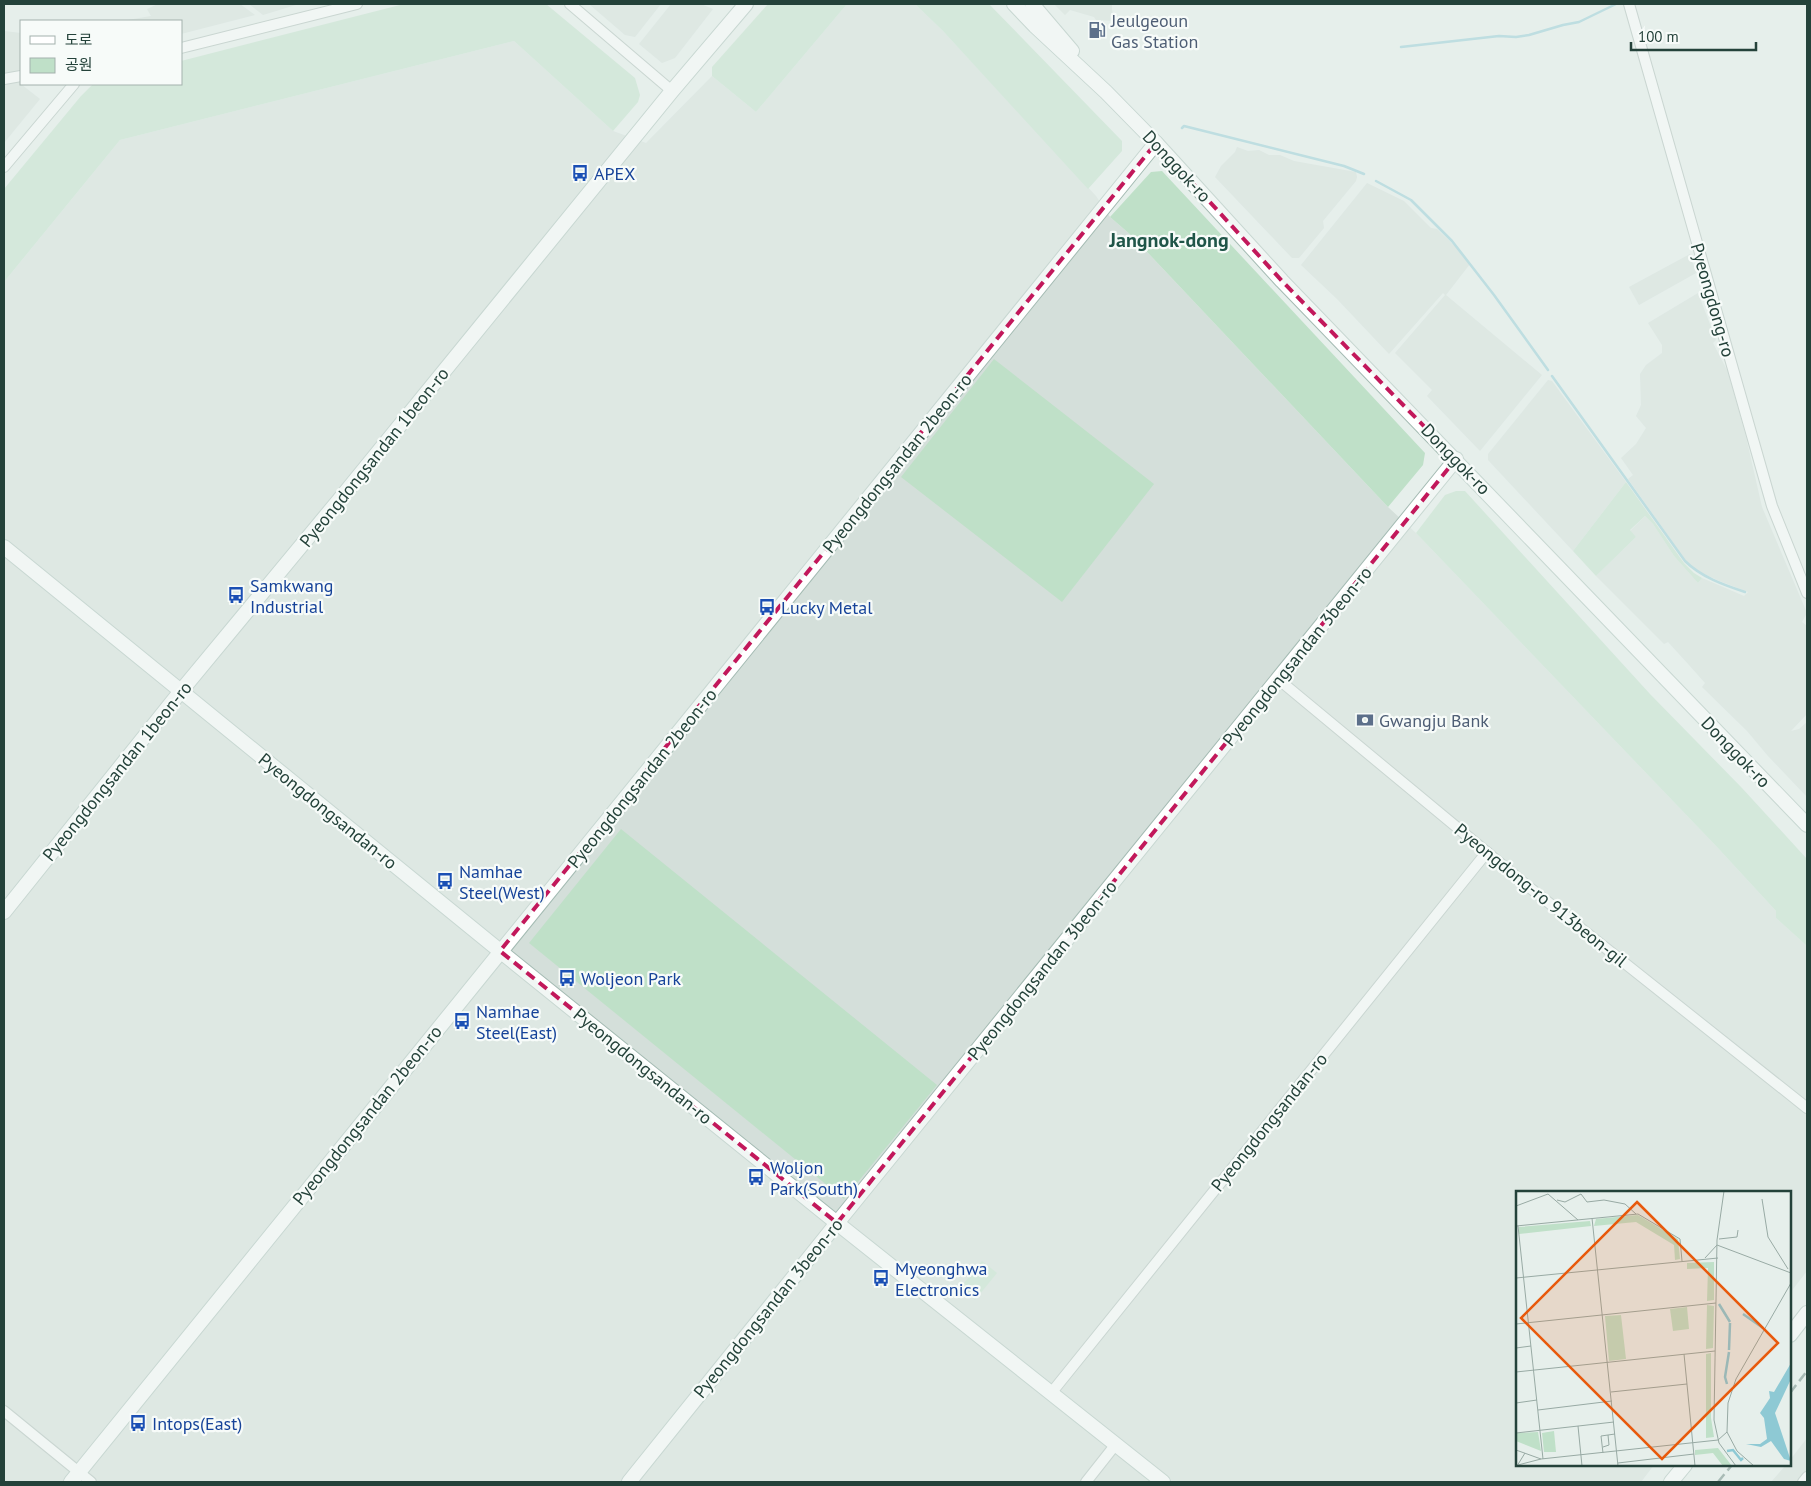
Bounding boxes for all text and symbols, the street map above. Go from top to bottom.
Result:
place label: Jeulgeoun Gas Station [1110,9,1198,53]
legend [20,20,182,85]
fuel station icon: Jeulgeoun Gas Station [1087,20,1107,40]
scale bar [1631,20,1756,52]
text: 100 m [1638,27,1679,46]
text: 도로 [65,30,93,49]
text: 공원 [65,55,93,74]
street label: Donggok-ro [1138,125,1216,207]
place label: APEX [594,162,635,185]
bus stop icon: APEX [570,163,590,183]
district label: Jangnok-dong [1108,227,1229,253]
street label: Pyeongdong-ro [1686,240,1740,360]
street label: Pyeongdongsandan 1beon-ro [294,362,454,552]
street label: Pyeongdongsandan 2beon-ro [817,368,977,558]
street label: Donggok-ro [1416,419,1496,499]
street label: Pyeongdongsandan 3beon-ro [1217,561,1377,751]
place label: Samkwang Industrial [250,574,333,618]
bus stop icon: Samkwang Industrial [226,585,246,605]
place label: Lucky Metal [781,596,873,619]
bus stop icon: Lucky Metal [757,597,777,617]
street label: Pyeongdongsandan 1beon-ro [37,676,197,866]
street label: Pyeongdongsandan 2beon-ro [562,683,722,873]
place label: Gwangju Bank [1379,709,1489,732]
bank icon: Gwangju Bank [1355,710,1375,730]
street label: Donggok-ro [1696,712,1776,792]
street label: Pyeongdongsandan-ro [254,748,402,874]
street label: Pyeongdong-ro 913beon-gil [1450,818,1633,972]
place label: Namhae Steel(West) [459,860,545,904]
bus stop icon: Namhae Steel(West) [435,871,455,891]
street label: Pyeongdongsandan 3beon-ro [962,875,1122,1065]
place label: Woljeon Park [581,967,682,990]
bus stop icon: Woljeon Park [557,968,577,988]
place label: Namhae Steel(East) [476,1000,557,1044]
street label: Pyeongdongsandan-ro [569,1003,717,1129]
bus stop icon: Namhae Steel(East) [452,1011,472,1031]
street label: Pyeongdongsandan 2beon-ro [287,1020,447,1210]
street label: Pyeongdongsandan-ro [1206,1048,1332,1196]
place label: Woljon Park(South) [770,1156,858,1200]
bus stop icon: Woljon Park(South) [746,1167,766,1187]
inset map [1516,1191,1791,1466]
street label: Pyeongdongsandan 3beon-ro [688,1213,848,1403]
place label: Myeonghwa Electronics [895,1257,988,1301]
bus stop icon: Myeonghwa Electronics [871,1268,891,1288]
place label: Intops(East) [152,1412,242,1435]
bus stop icon: Intops(East) [128,1413,148,1433]

